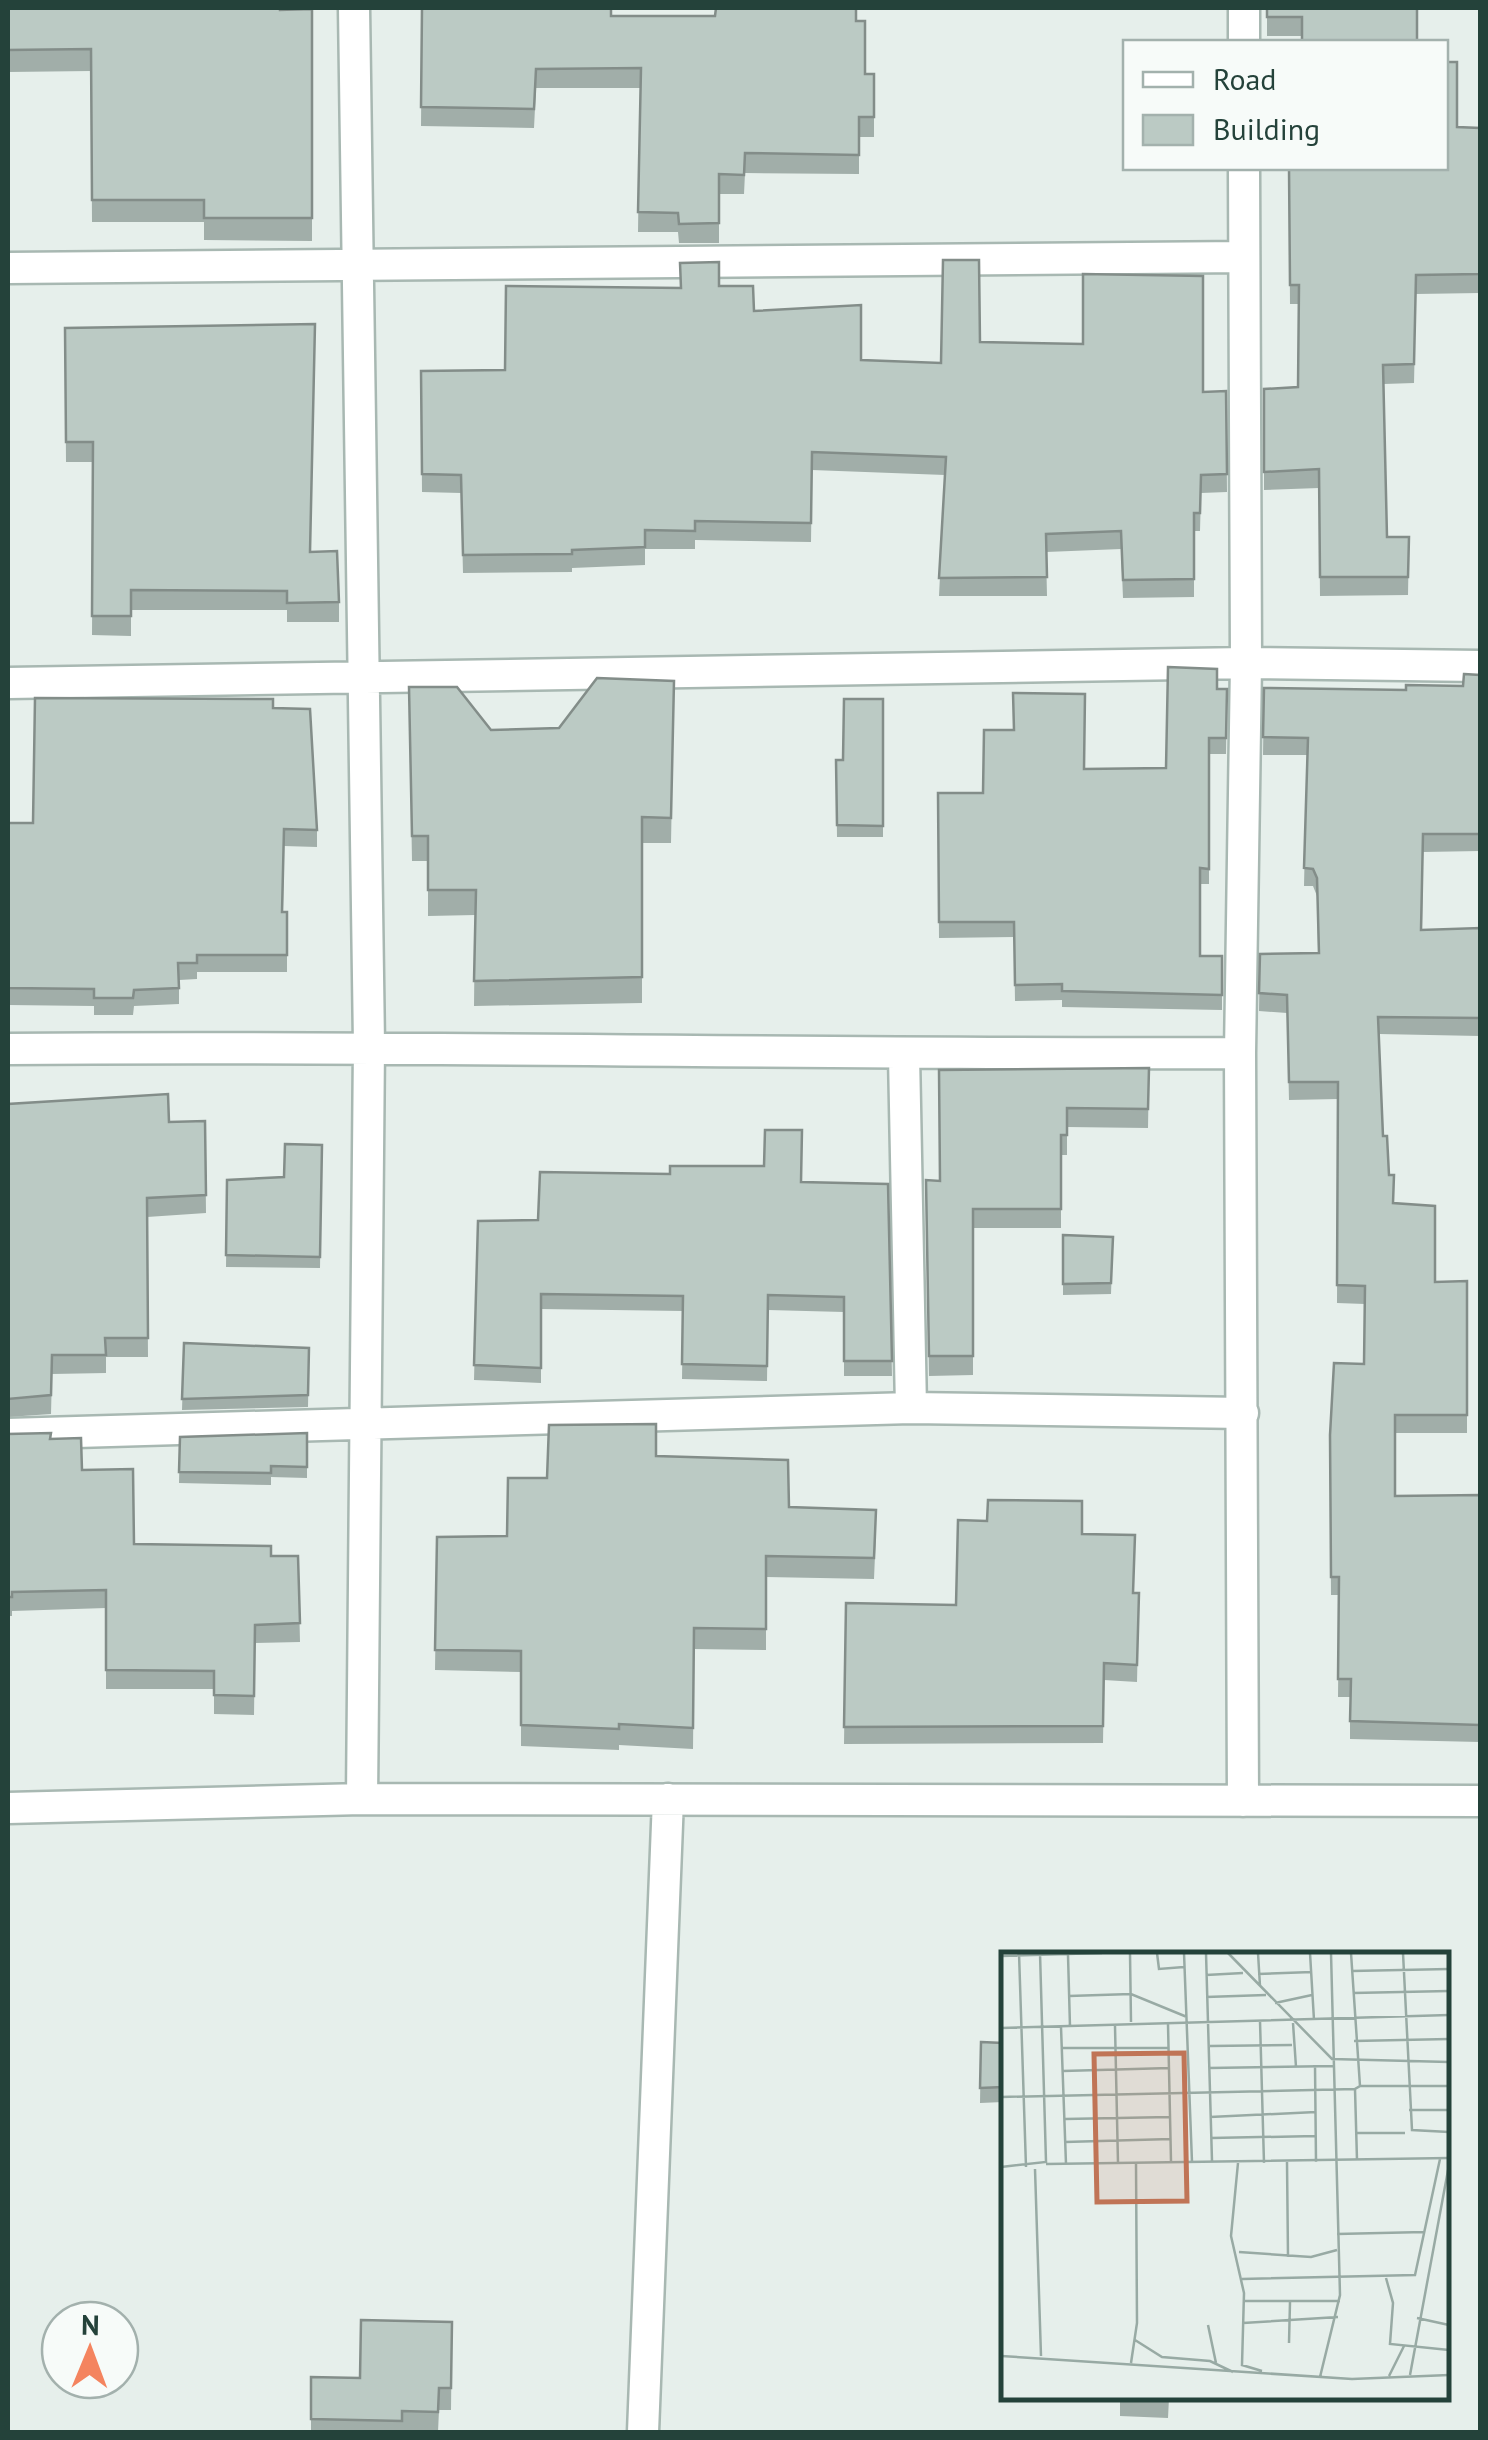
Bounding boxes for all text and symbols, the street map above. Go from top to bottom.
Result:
legend [1123,40,1448,170]
text: Road [1213,59,1277,98]
text: Building [1213,109,1320,148]
inset map [1001,1952,1448,2400]
north arrow [40,2300,140,2400]
text: N [81,2306,100,2343]

